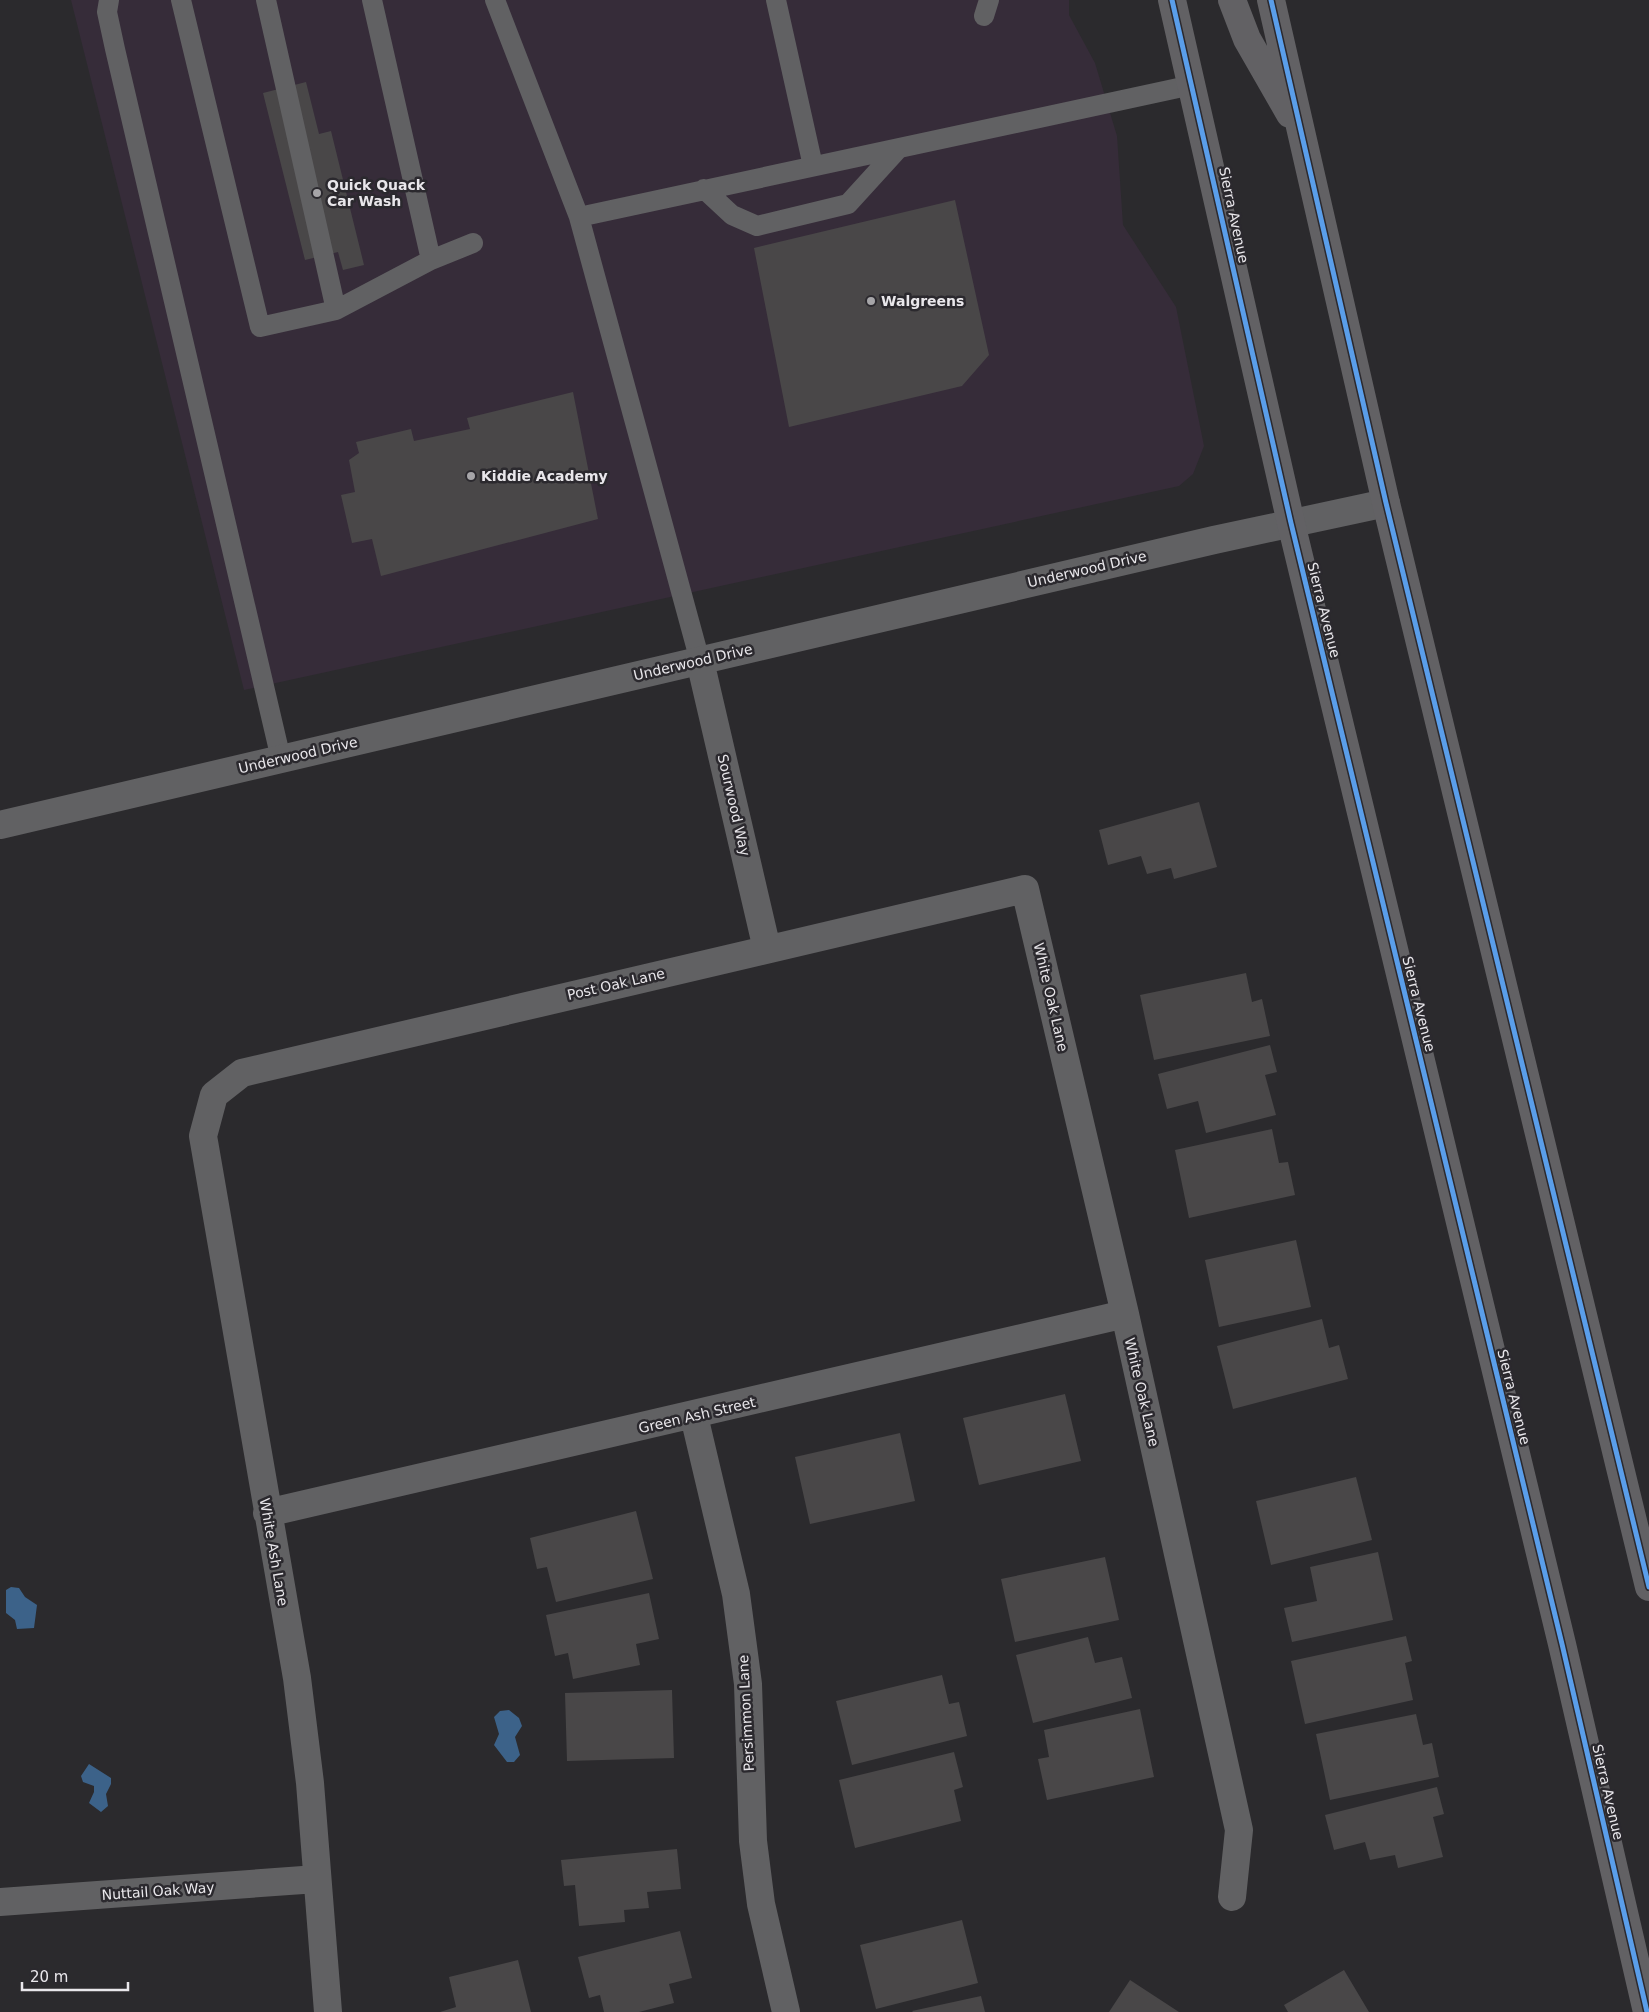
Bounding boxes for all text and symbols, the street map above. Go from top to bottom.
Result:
street label: Sierra Avenue [1216,166,1252,264]
place label: Quick Quack Car Wash [327,177,426,209]
marker: Quick Quack Car Wash [311,187,323,199]
place label: Walgreens [881,293,964,309]
marker: Walgreens [865,295,877,307]
place label: Kiddie Academy [481,468,608,484]
marker: Kiddie Academy [465,470,477,482]
street label: Underwood Drive [1026,548,1148,590]
street label: Sierra Avenue [1304,561,1344,659]
street label: Underwood Drive [632,641,754,683]
street label: Underwood Drive [237,734,359,776]
street label: Sourwood Way [715,753,753,857]
street label: White Oak Lane [1031,941,1071,1053]
street label: Sierra Avenue [1399,955,1439,1053]
street label: Post Oak Lane [566,965,666,1003]
street label: White Oak Lane [1122,1336,1162,1448]
street label: Sierra Avenue [1494,1348,1534,1446]
street label: Green Ash Street [637,1394,758,1436]
street label: White Ash Lane [257,1497,291,1607]
street label: Persimmon Lane [735,1654,757,1772]
street label: Sierra Avenue [1589,1743,1627,1841]
street label: Nuttail Oak Way [101,1879,215,1903]
scale bar [22,1960,129,1992]
text: 20 m [30,1968,68,1986]

